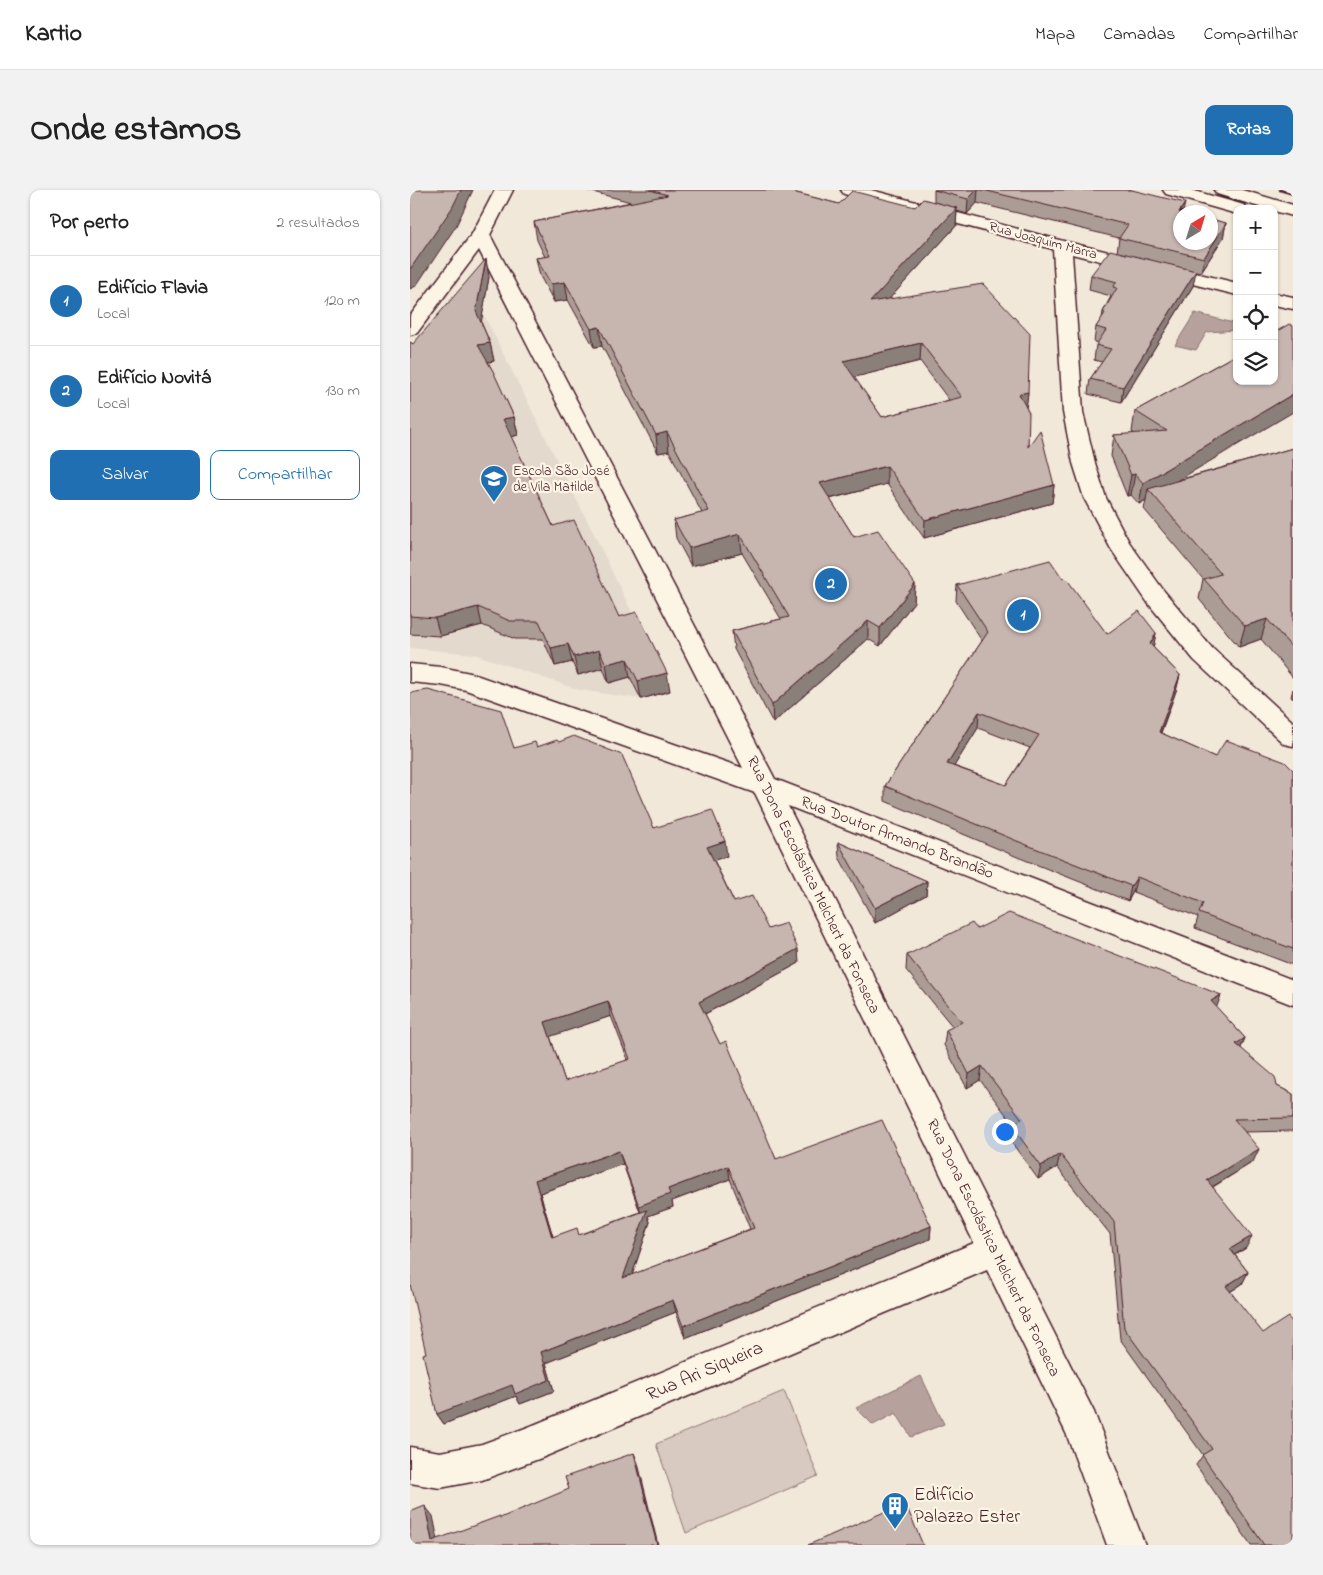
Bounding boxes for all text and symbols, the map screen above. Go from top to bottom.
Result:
text: Kartio [25,17,82,52]
text: Mapa [1035,22,1075,48]
text: Camadas [1103,22,1176,48]
text: Compartilhar [1204,22,1298,48]
text: Onde estamos [30,105,242,156]
button: Rotas [1205,105,1293,155]
north arrow [1173,205,1218,250]
map controls [1233,205,1278,385]
button: + [1233,205,1278,250]
text: Por perto [50,208,129,238]
text: 2 resultados [277,211,360,235]
street label: Rua Joaquim Marra [986,216,1100,266]
button: − [1233,250,1278,295]
text: Edifício Flavia [97,275,208,302]
text: 1 [63,289,69,313]
text: 120 m [324,289,360,313]
button: locate [1233,295,1278,340]
text: Local [97,302,130,326]
button: layers [1233,340,1278,385]
text: Edifício Novitá [97,365,211,392]
text: 2 [62,379,70,403]
text: 130 m [325,379,360,403]
text: Local [97,392,130,416]
button: Salvar [50,450,200,500]
button: Compartilhar [210,450,360,500]
place label: Escola São José de Vila Matilde [513,461,610,498]
school or university icon: Escola São José de Vila Matilde [479,464,509,503]
pin: 2 [815,565,847,603]
pin: 1 [1007,596,1039,634]
street label: Rua Dona Escolástica Melchert da Fonseca [740,752,886,1018]
street label: Rua Doutor Armando Brandão [797,790,997,886]
street label: Rua Dona Escolástica Melchert da Fonseca [920,1115,1066,1381]
your location [992,1119,1018,1145]
street label: Rua Ari Siqueira [642,1335,768,1409]
place label: Edifício Palazzo Ester [914,1482,1020,1531]
building icon: Edifício Palazzo Ester [880,1491,910,1530]

